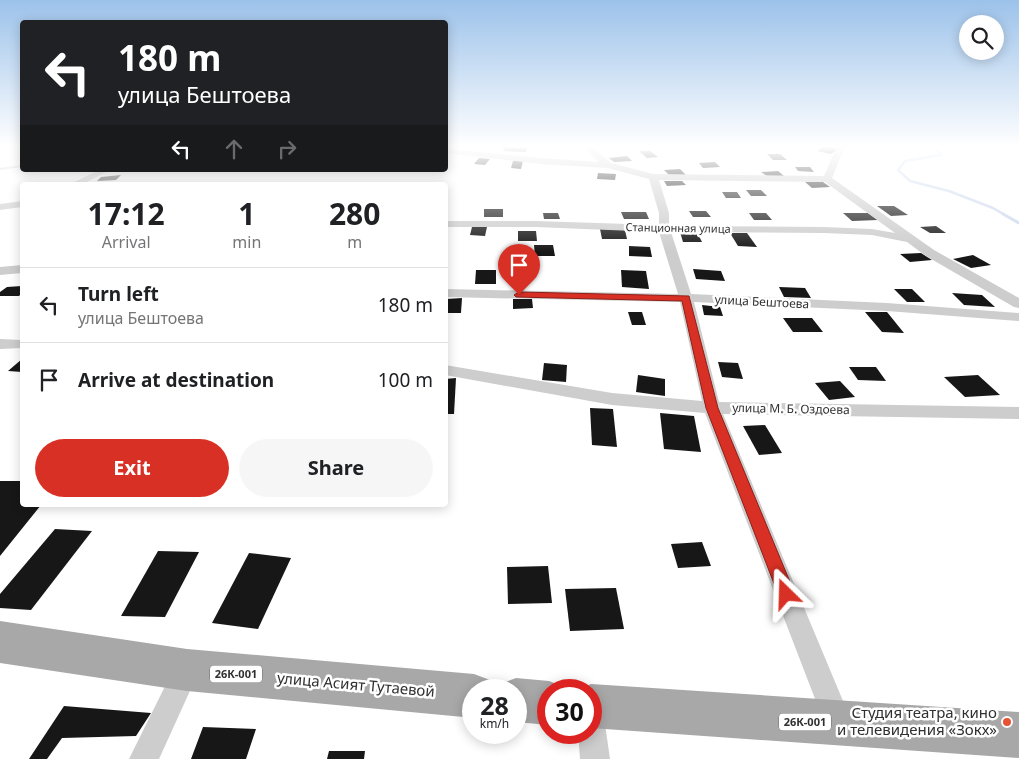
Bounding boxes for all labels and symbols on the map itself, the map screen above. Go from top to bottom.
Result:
street label: Станционная улица [625,219,731,236]
pin [498,244,540,295]
street label: улица Бештоева [714,291,810,312]
street label: улица М. Б. Оздоева [732,399,850,418]
position arrow [759,567,811,619]
road number: 26К-001 [210,666,262,682]
street label: улица Асият Тутаевой [277,667,436,701]
speed limit sign: 30 [537,679,602,744]
place label: Студия театра, кино и телевидения «Зокх» [837,702,997,739]
road number: 26К-001 [779,714,831,730]
marker: Студия театра, кино и телевидения «Зокх» [1001,716,1013,728]

